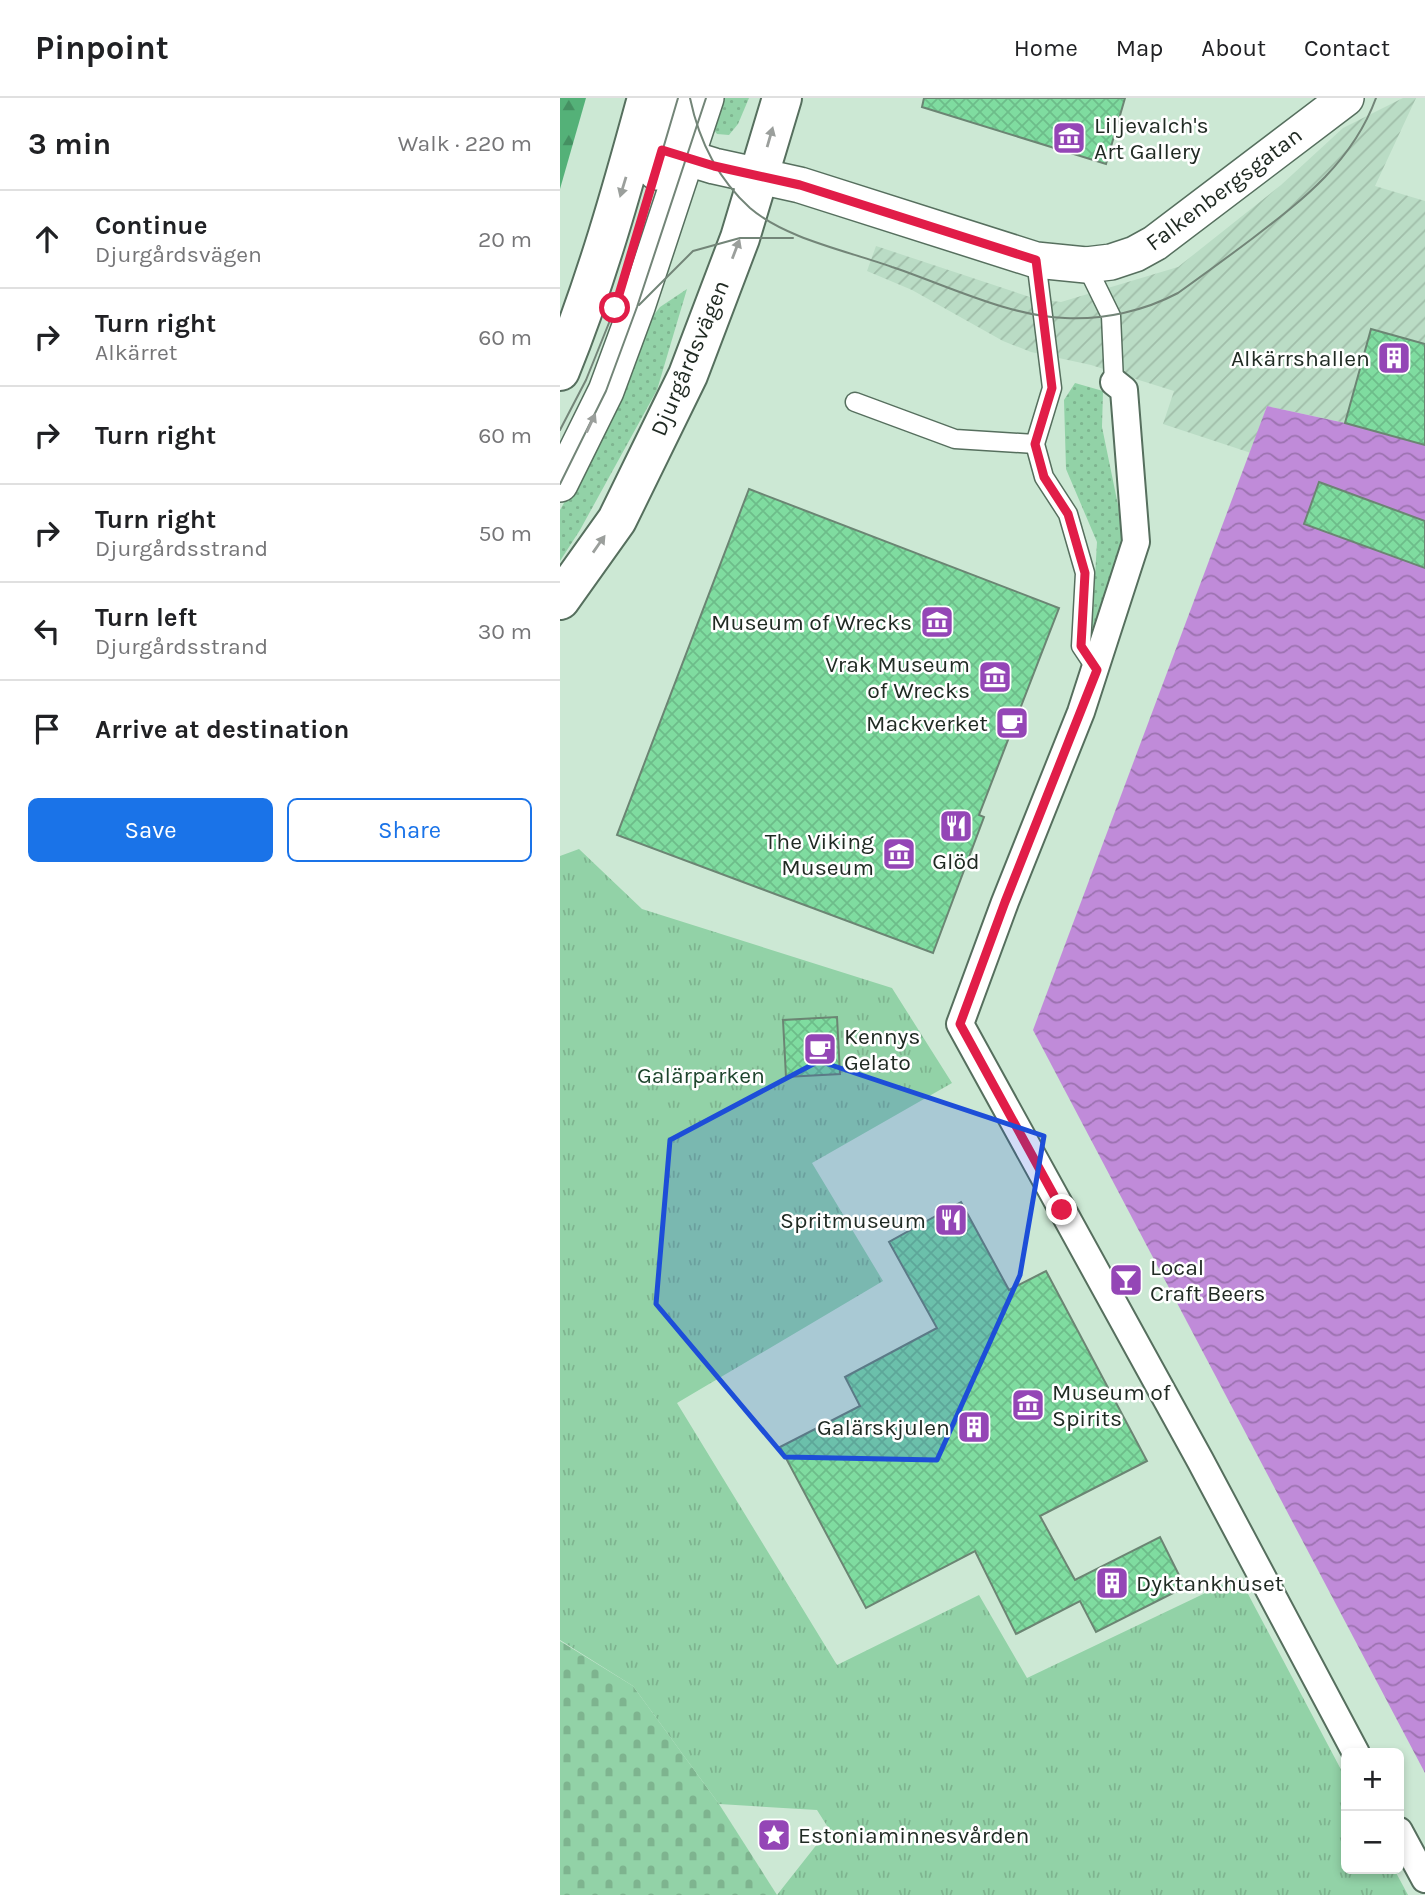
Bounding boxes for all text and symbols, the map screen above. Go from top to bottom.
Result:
text: Pinpoint [35,29,169,67]
text: Home [1014,34,1078,62]
text: Map [1116,34,1163,62]
text: About [1201,34,1266,62]
text: Contact [1304,34,1390,62]
place label: Liljevalch's Art Gallery [1094,112,1209,165]
museum icon: Liljevalch's Art Gallery [1050,119,1088,157]
street label: Falkenbergsgatan [1141,121,1307,257]
text: 3 min [28,126,111,162]
one-way arrow [765,126,776,148]
text: Walk · 220 m [398,130,532,157]
one-way arrow [617,177,627,198]
text: Continue [95,210,207,241]
icon: ahead [28,220,66,258]
text: 20 m [478,226,532,253]
one-way arrow [730,239,741,260]
text: Djurgårdsvägen [95,241,262,268]
street label: Djurgårdsvägen [645,276,735,440]
route start [599,292,630,323]
text: Turn right [95,308,216,339]
icon: right [28,318,66,356]
text: 60 m [478,324,532,351]
text: Alkärret [95,339,177,366]
building icon: Alkärrshallen [1375,339,1413,377]
place label: Alkärrshallen [1231,345,1370,372]
one-way arrow [585,413,596,433]
icon: right [28,416,66,454]
text: Turn right [95,420,216,451]
text: 60 m [478,422,532,449]
text: Turn right [95,504,216,535]
icon: right [28,514,66,552]
text: 50 m [478,520,532,547]
text: Djurgårdsstrand [95,535,268,562]
one-way arrow [592,535,606,553]
text: Turn left [95,602,197,633]
museum icon: Museum of Wrecks [918,603,956,641]
place label: Museum of Wrecks [711,609,912,636]
icon: left [28,612,66,650]
text: 30 m [478,618,532,645]
text: Djurgårdsstrand [95,633,268,660]
place label: Vrak Museum of Wrecks [825,651,970,704]
museum icon: Vrak Museum of Wrecks [976,658,1014,696]
cafe icon: Mackverket [993,704,1031,742]
icon: arrive [28,710,66,748]
place label: Mackverket [866,710,988,737]
text: Arrive at destination [95,714,349,745]
button: Save [28,798,273,862]
button: Share [287,798,532,862]
restaurant icon: Glöd [937,807,975,845]
place label: The Viking Museum [765,828,874,881]
museum icon: The Viking Museum [880,835,918,873]
place label: Glöd [932,848,980,875]
place label: Kennys Gelato [844,1023,920,1076]
cafe icon: Kennys Gelato [801,1030,839,1068]
park label: Galärparken [637,1062,765,1089]
route end [1046,1194,1077,1225]
restaurant icon: Spritmuseum [932,1201,970,1239]
place label: Spritmuseum [780,1207,926,1234]
place label: Local Craft Beers [1150,1254,1265,1307]
bar icon: Local Craft Beers [1107,1261,1145,1299]
place label: Museum of Spirits [1052,1379,1171,1432]
museum icon: Museum of Spirits [1009,1386,1047,1424]
building icon: Galärskjulen [955,1408,993,1446]
place label: Galärskjulen [817,1414,950,1441]
building icon: Dyktankhuset [1093,1564,1131,1602]
place label: Dyktankhuset [1136,1570,1284,1597]
map controls [1341,1748,1404,1874]
button: + [1341,1748,1404,1811]
button: − [1341,1811,1404,1874]
place icon: Estoniaminnesvården [755,1816,793,1854]
place label: Estoniaminnesvården [798,1822,1030,1849]

